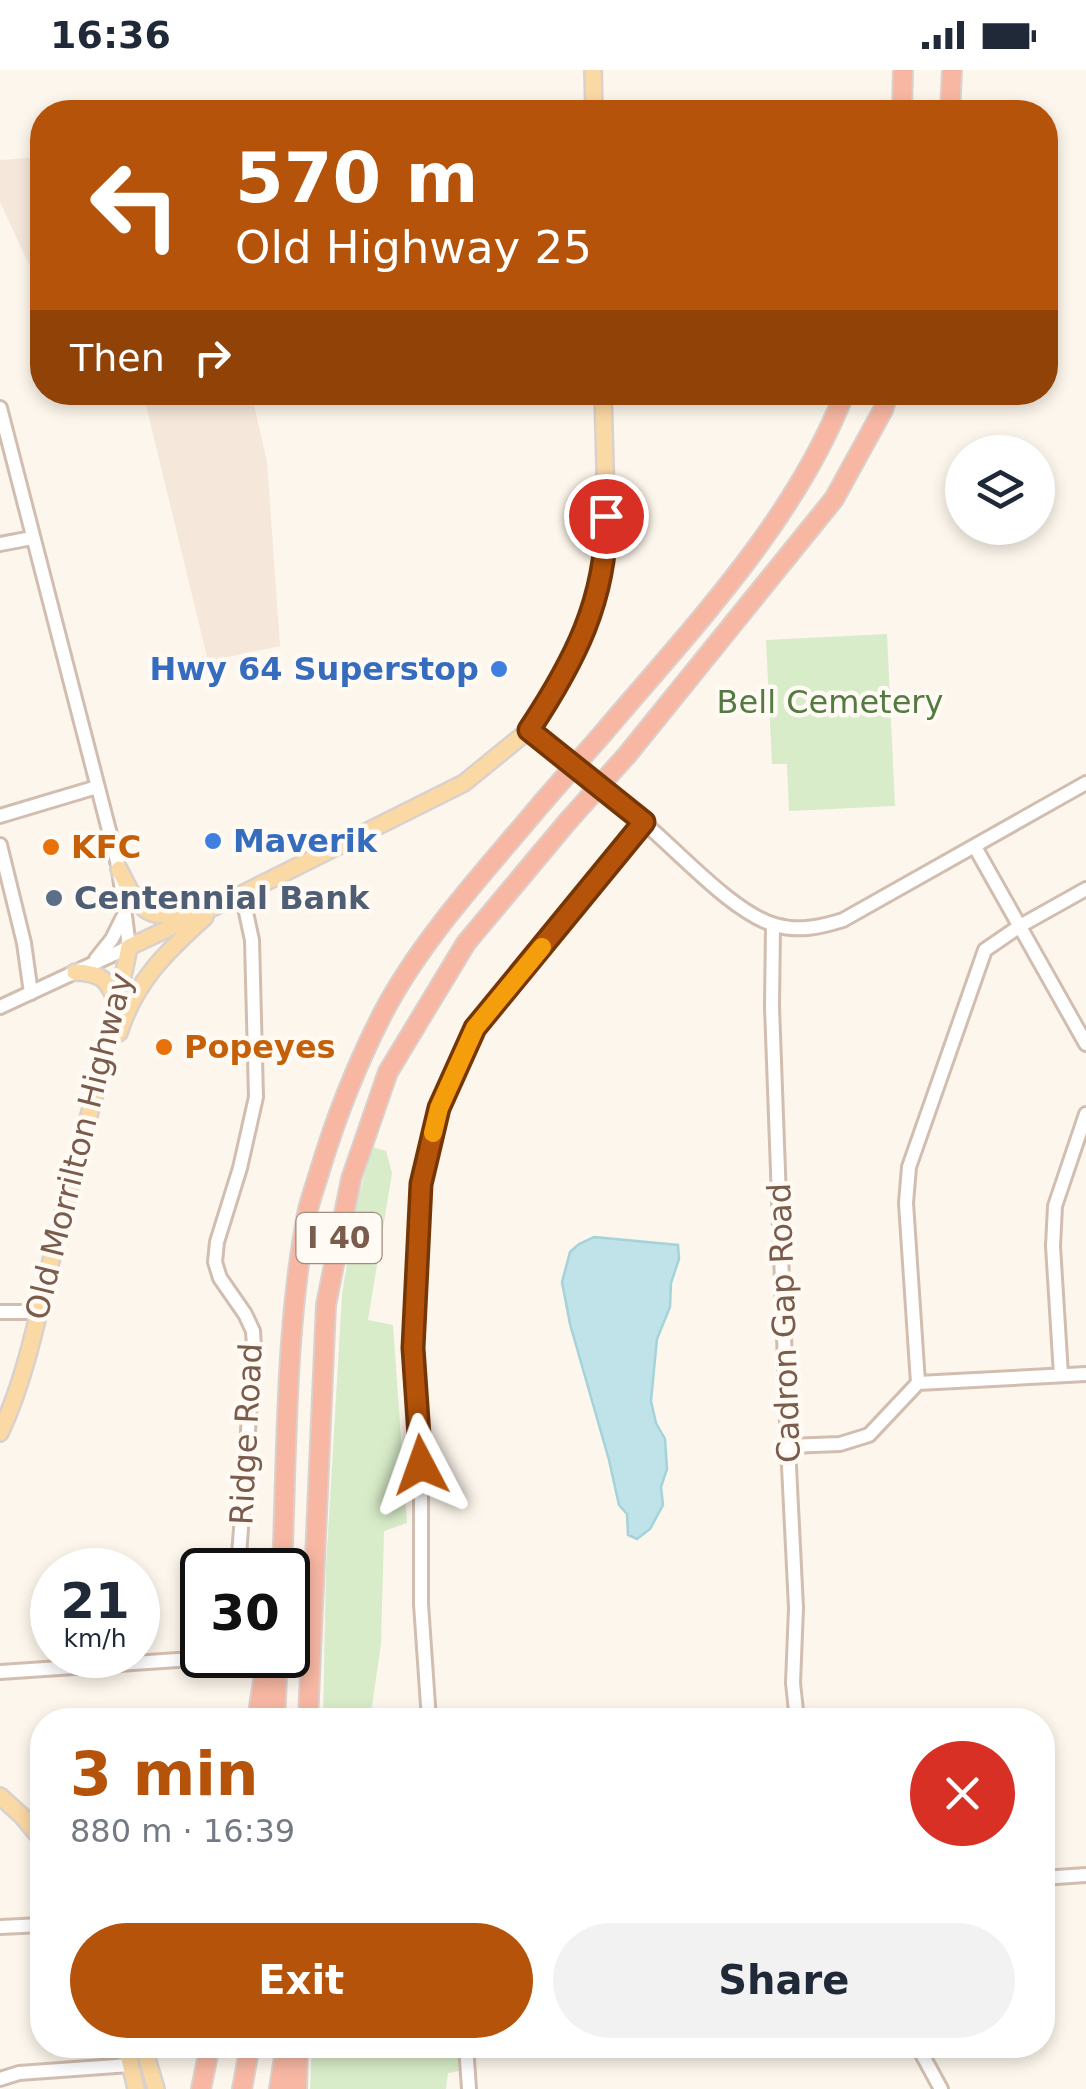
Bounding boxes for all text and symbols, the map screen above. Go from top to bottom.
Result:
text: 16:36 [50,13,171,57]
text: 570 m [235,137,478,219]
icon: left [70,140,200,270]
text: Old Highway 25 [235,221,592,274]
icon: right [185,330,240,385]
text: Then [70,336,165,380]
map controls [945,435,1055,545]
button: layers [945,435,1055,545]
pin [564,474,649,559]
icon: arrive [579,489,634,544]
place label: Hwy 64 Superstop [150,650,479,688]
marker: Hwy 64 Superstop [488,658,510,680]
park label: Bell Cemetery [717,683,943,721]
place label: Maverik [233,822,378,860]
place label: KFC [71,828,141,866]
marker: Maverik [202,830,224,852]
marker: KFC [40,836,62,858]
place label: Centennial Bank [74,879,370,917]
marker: Centennial Bank [43,887,65,909]
street label: Old Morrilton Highway [17,969,141,1323]
place label: Popeyes [184,1028,336,1066]
marker: Popeyes [153,1036,175,1058]
street label: Cadron Gap Road [760,1182,808,1464]
road number: I 40 [296,1213,382,1263]
street label: Ridge Road [222,1342,270,1526]
position arrow [369,1413,473,1517]
speed limit sign: 30 [180,1548,310,1678]
text: 21 [60,1572,130,1630]
text: km/h [63,1624,127,1653]
text: 3 min [70,1739,258,1809]
button: close [910,1741,1015,1846]
text: 880 m · 16:39 [70,1812,295,1850]
button: Exit [70,1923,533,2038]
button: Share [553,1923,1015,2038]

